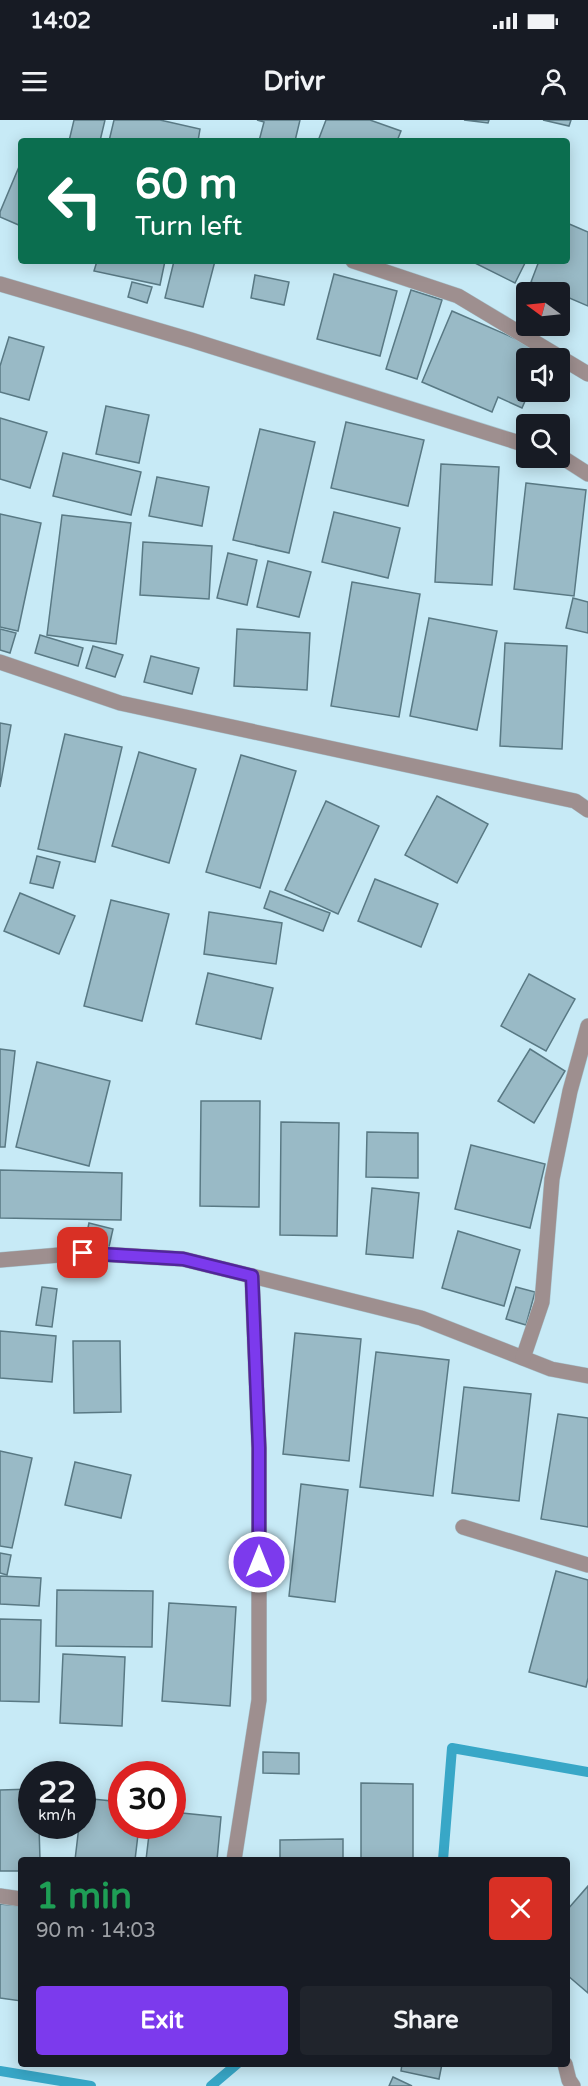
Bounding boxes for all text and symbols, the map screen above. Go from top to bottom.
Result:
text: 14:02 [30,8,91,34]
icon: menu [18,65,51,98]
text: Drivr [263,65,325,98]
icon: person [537,65,570,98]
text: 60 m [135,159,237,210]
icon: left [36,162,114,240]
text: Turn left [135,210,242,243]
north arrow [516,282,570,336]
map controls [516,282,570,468]
button: sound [516,348,570,402]
button: search [516,414,570,468]
pin [57,1227,108,1278]
icon: arrive [66,1236,99,1269]
position arrow [227,1530,291,1594]
speed limit sign: 30 [108,1761,186,1839]
text: 22 [38,1774,76,1811]
text: km/h [38,1806,76,1824]
text: 1 min [36,1875,132,1918]
button: close [489,1877,552,1940]
text: 90 m · 14:03 [36,1919,156,1943]
button: Exit [36,1986,288,2055]
button: Share [300,1986,552,2055]

